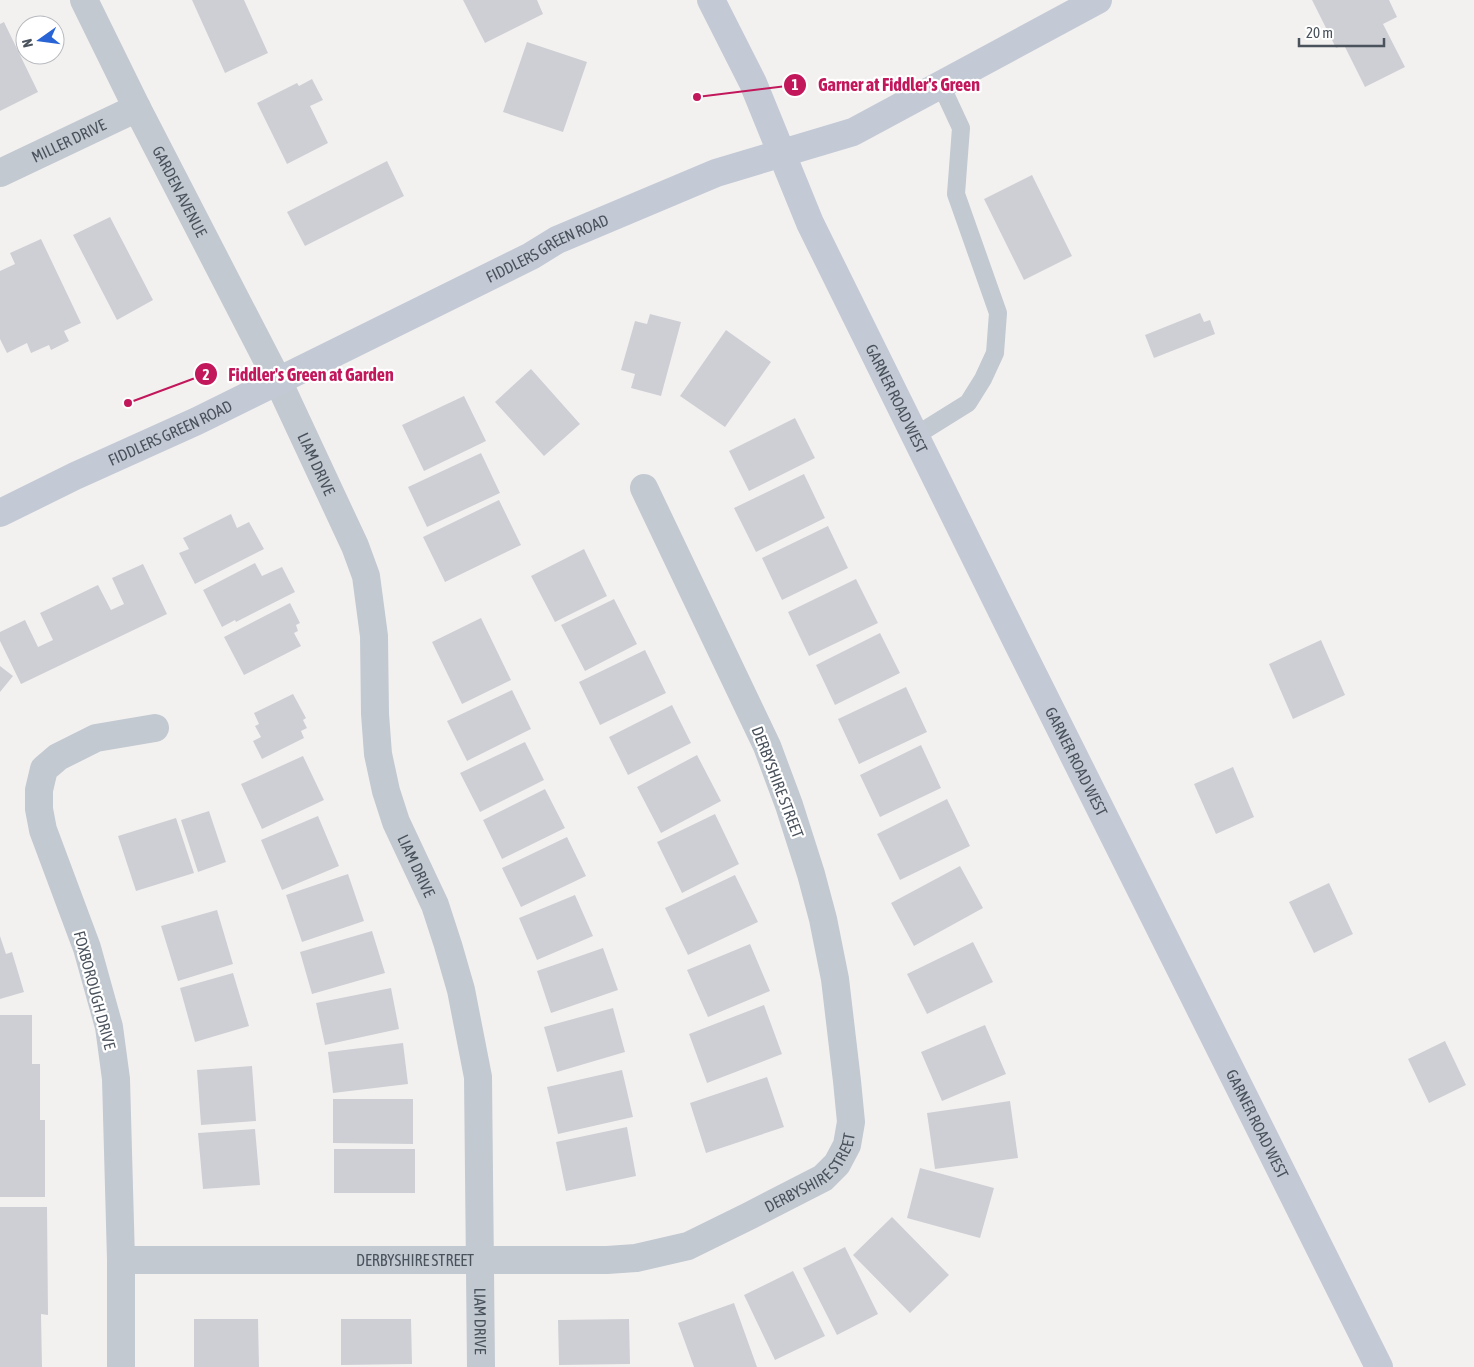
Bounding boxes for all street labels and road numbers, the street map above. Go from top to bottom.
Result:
street label: MILLER DRIVE [29,115,109,166]
street label: GARDEN AVENUE [149,143,211,240]
street label: FIDDLERS GREEN ROAD [483,210,611,286]
street label: GARNER ROAD WEST [862,341,931,456]
street label: FIDDLERS GREEN ROAD [105,396,235,469]
street label: LIAM DRIVE [294,430,339,498]
street label: GARNER ROAD WEST [1042,704,1111,819]
street label: DERBYSHIRE STREET [748,724,808,840]
street label: LIAM DRIVE [394,832,439,900]
street label: FOXBOROUGH DRIVE [71,929,120,1051]
street label: GARNER ROAD WEST [1223,1066,1292,1181]
street label: DERBYSHIRE STREET [761,1131,858,1216]
street label: DERBYSHIRE STREET [356,1251,474,1269]
street label: LIAM DRIVE [471,1288,490,1355]

